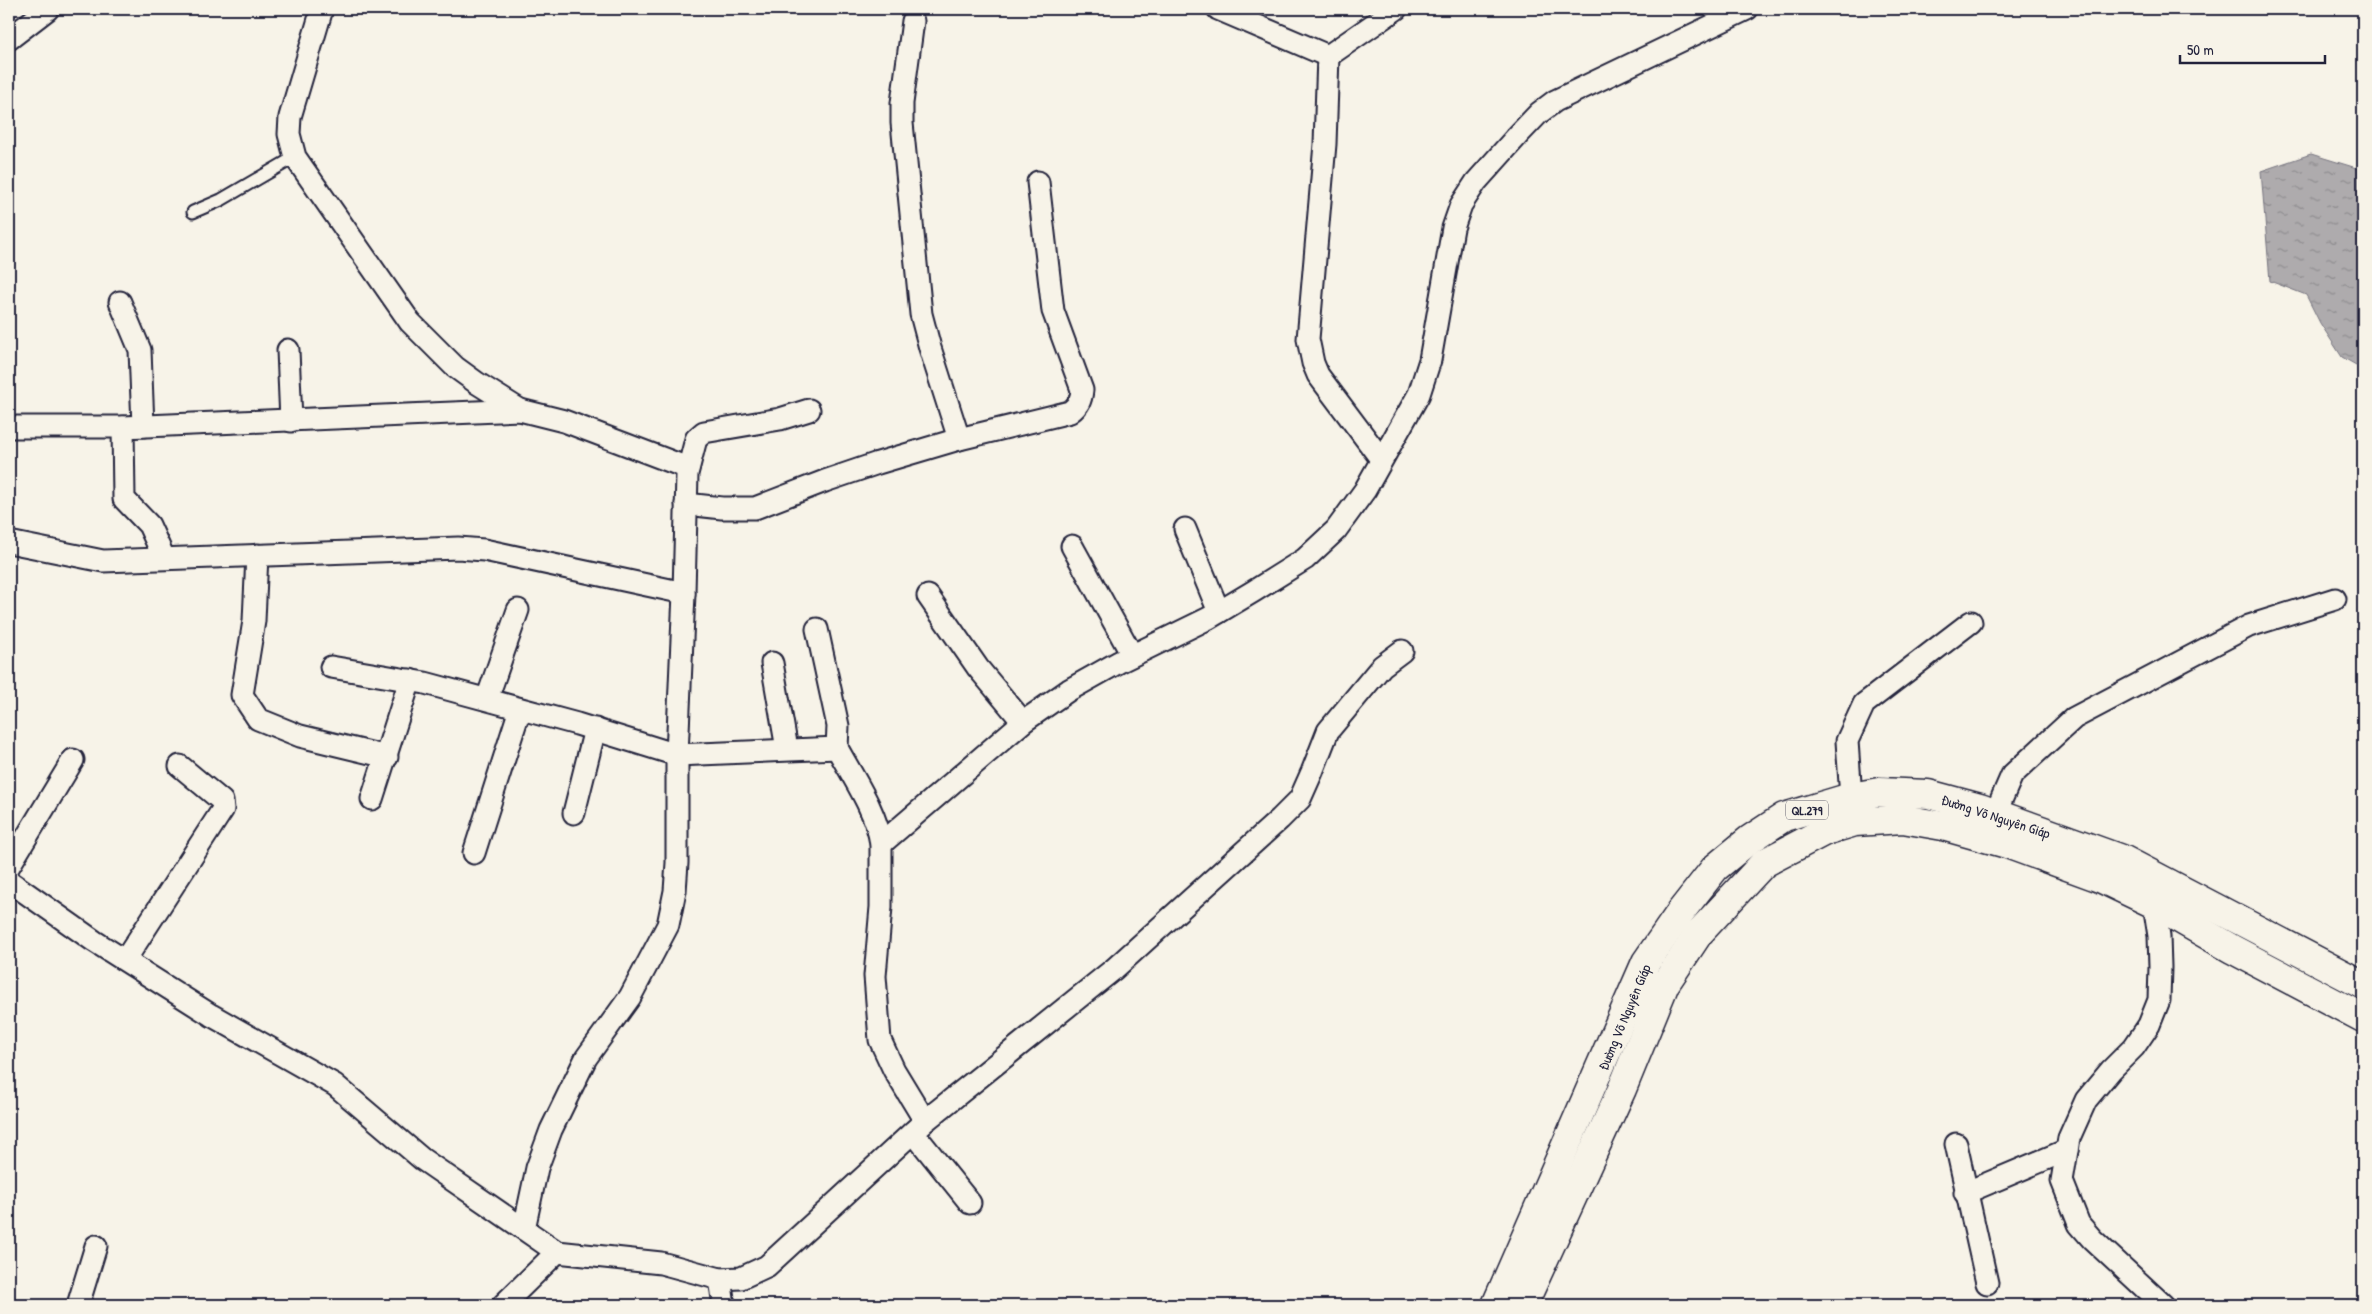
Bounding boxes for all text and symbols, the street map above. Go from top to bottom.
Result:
scale bar [2180,32,2324,64]
text: 50 m [2187,39,2214,60]
street label: Đường Võ Nguyên Giáp [1939,789,2053,843]
road number: QL.279 [1786,800,1828,820]
street label: Đường Võ Nguyên Giáp [1593,961,1656,1073]

